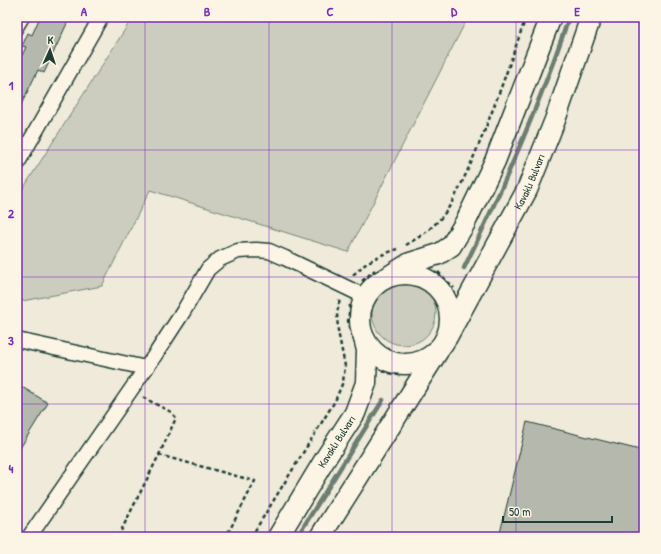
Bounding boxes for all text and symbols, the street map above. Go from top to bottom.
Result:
text: A [81,2,88,20]
text: B [204,2,211,20]
text: C [326,2,334,20]
text: D [451,2,458,20]
text: E [574,2,580,20]
north arrow [30,30,70,70]
text: K [47,33,54,47]
text: 1 [9,76,14,94]
street label: Kavaklı Bulvarı [511,152,548,212]
text: 2 [8,204,15,222]
text: 3 [8,331,14,349]
street label: Kavaklı Bulvarı [315,413,359,470]
text: 4 [9,459,14,477]
scale bar [503,498,612,524]
text: 50 m [509,503,530,520]

